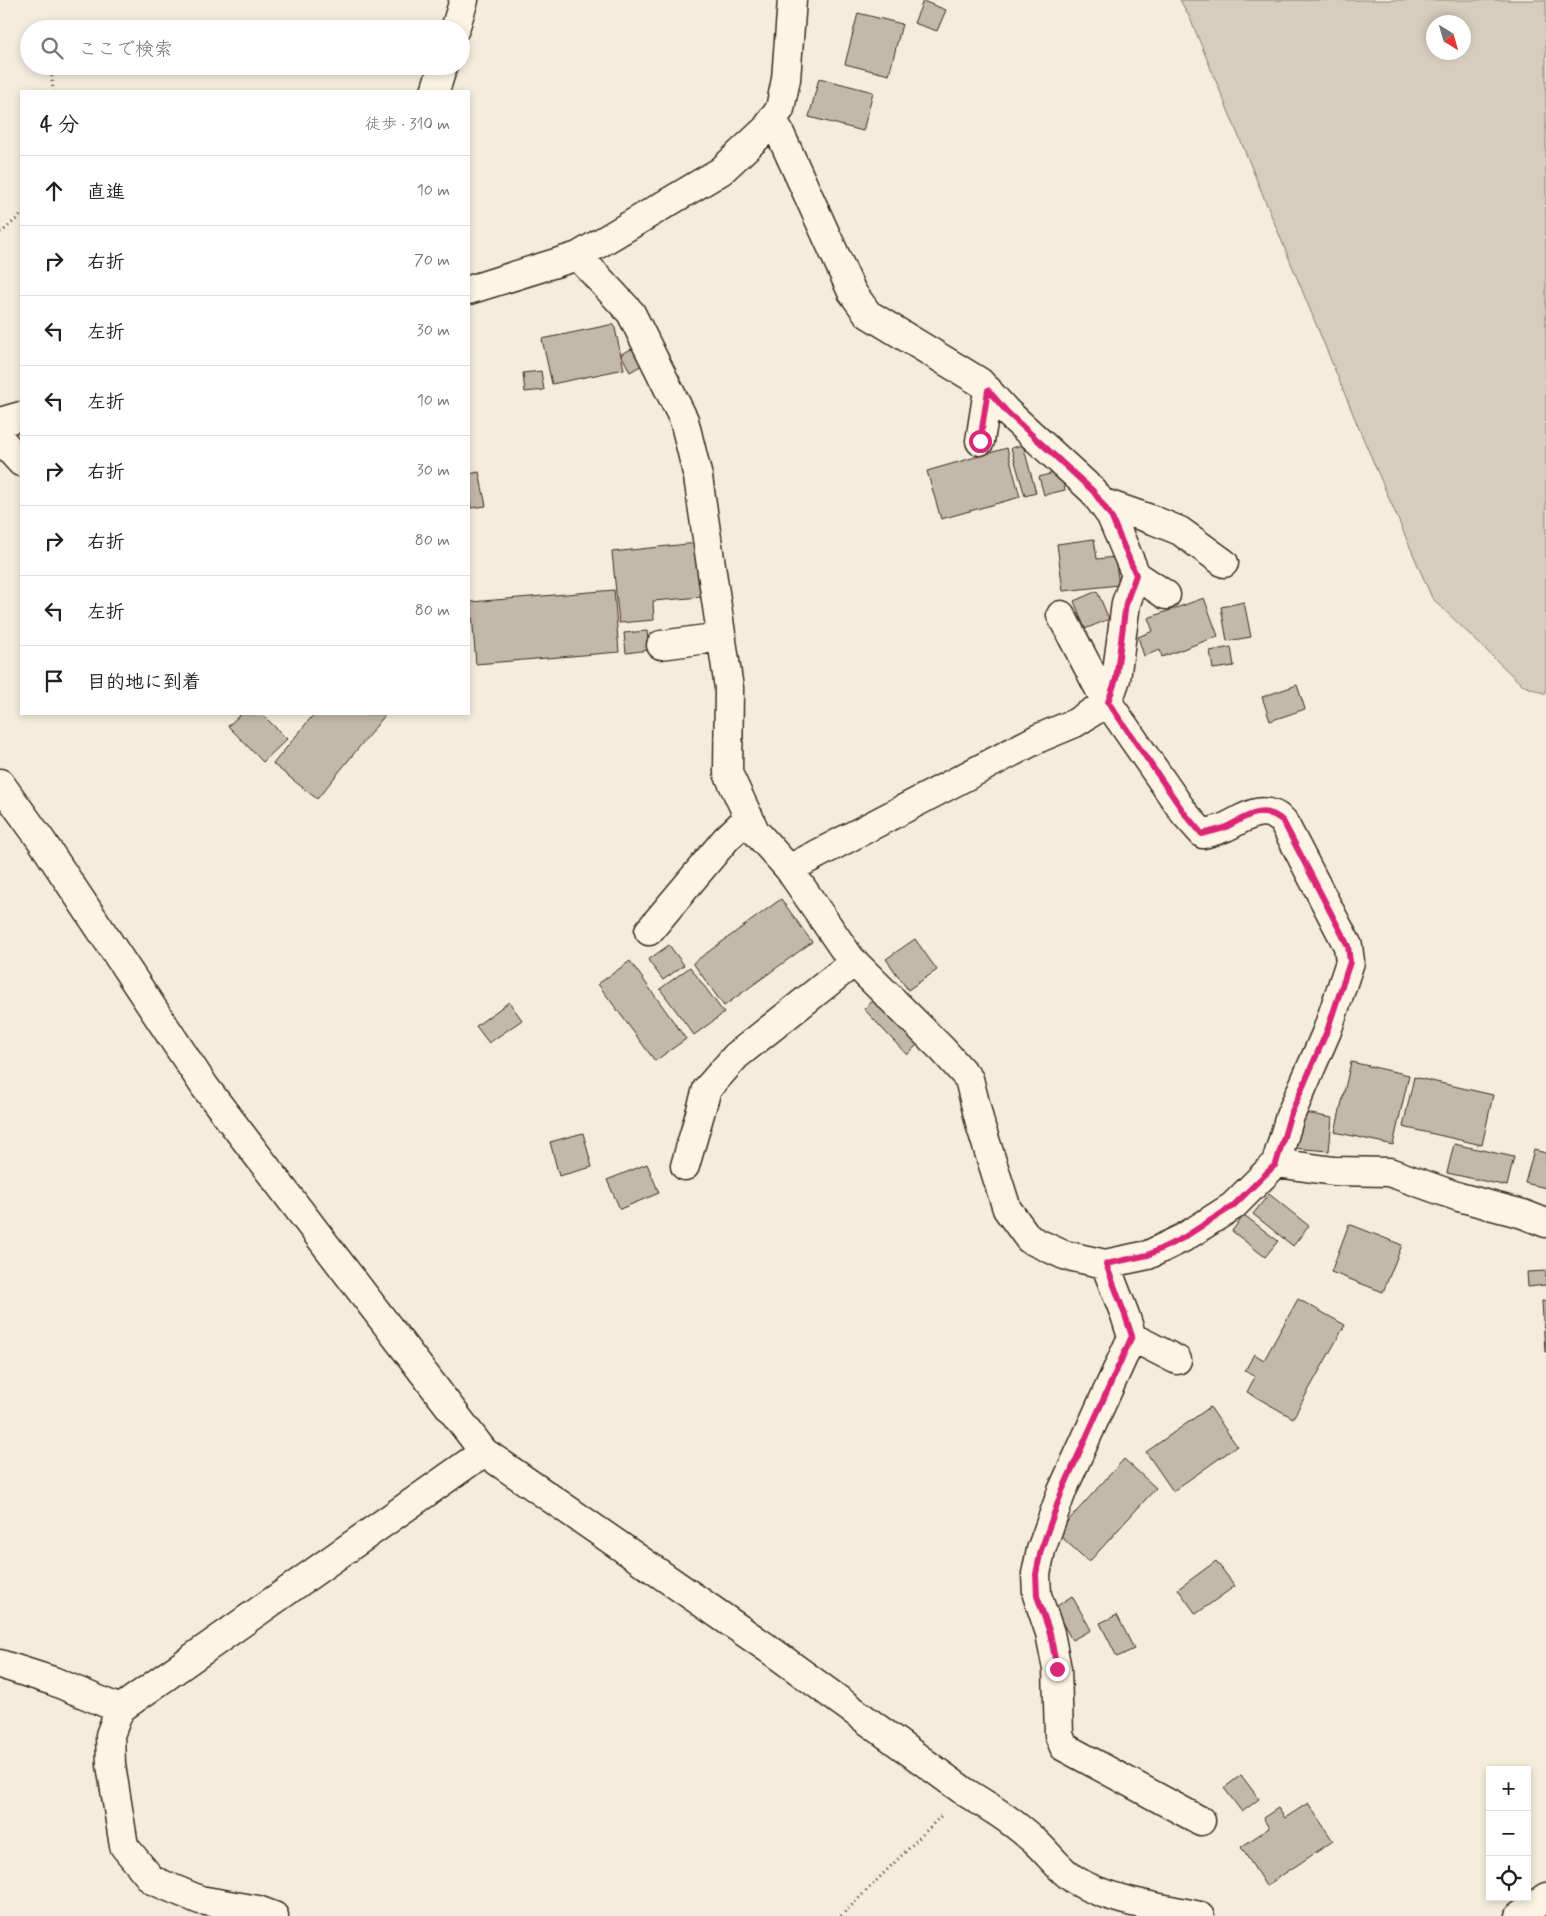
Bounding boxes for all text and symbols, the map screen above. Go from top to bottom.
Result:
north arrow [1426,15,1471,60]
search box [20,20,470,75]
icon: search [38,34,66,62]
text: ここで検索 [78,37,173,62]
text: 4 分 [40,111,79,139]
text: 徒歩 · 310 m [365,114,450,135]
icon: ahead [40,177,68,205]
text: 直進 [87,180,125,205]
text: 10 m [417,180,450,201]
icon: right [40,247,68,275]
text: 右折 [87,250,125,275]
text: 70 m [414,250,450,271]
icon: left [40,317,68,345]
text: 左折 [87,320,125,345]
text: 30 m [417,320,450,341]
icon: left [40,387,68,415]
text: 左折 [87,390,125,415]
text: 10 m [417,390,450,411]
route start [969,430,992,453]
icon: right [40,457,68,485]
text: 右折 [87,460,125,485]
text: 30 m [417,460,450,481]
icon: right [40,527,68,555]
text: 右折 [87,530,125,555]
text: 80 m [415,530,450,551]
icon: left [40,597,68,625]
text: 左折 [87,600,125,625]
text: 80 m [415,600,450,621]
icon: arrive [40,667,68,695]
text: 目的地に到着 [87,670,201,695]
route end [1046,1658,1069,1681]
map controls [1486,1766,1531,1901]
button: + [1486,1766,1531,1811]
button: − [1486,1811,1531,1856]
button: locate [1486,1856,1531,1901]

